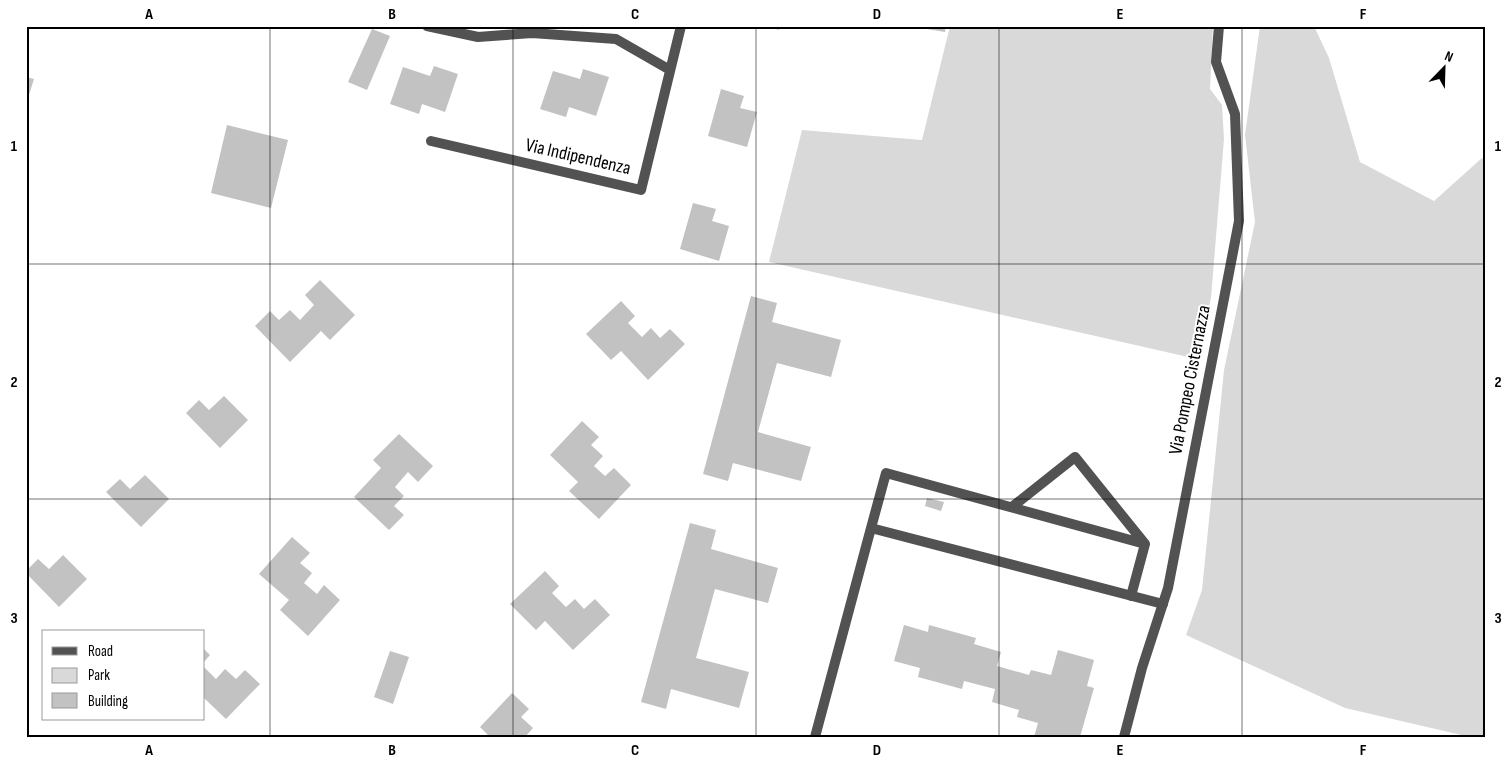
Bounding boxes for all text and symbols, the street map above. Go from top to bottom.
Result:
text: A [144,5,153,24]
text: B [388,5,396,24]
text: C [631,5,639,24]
text: D [873,5,881,24]
text: E [1117,5,1124,24]
text: F [1360,5,1367,24]
north arrow [1420,42,1470,92]
text: N [1442,47,1456,66]
street label: Via Indipendenza [523,134,633,180]
text: 1 [11,137,18,156]
text: 1 [1495,137,1502,156]
street label: Via Pompeo Cisternazza [1164,303,1216,457]
text: 2 [10,373,18,392]
text: 2 [1494,373,1502,392]
text: 3 [10,609,18,628]
text: 3 [1494,609,1502,628]
legend [42,630,205,720]
text: Road [88,642,113,661]
text: Park [88,666,110,685]
text: Building [88,692,128,711]
text: A [144,741,153,760]
text: B [388,741,396,760]
text: C [631,741,639,760]
text: D [873,741,881,760]
text: E [1117,741,1124,760]
text: F [1360,741,1367,760]

